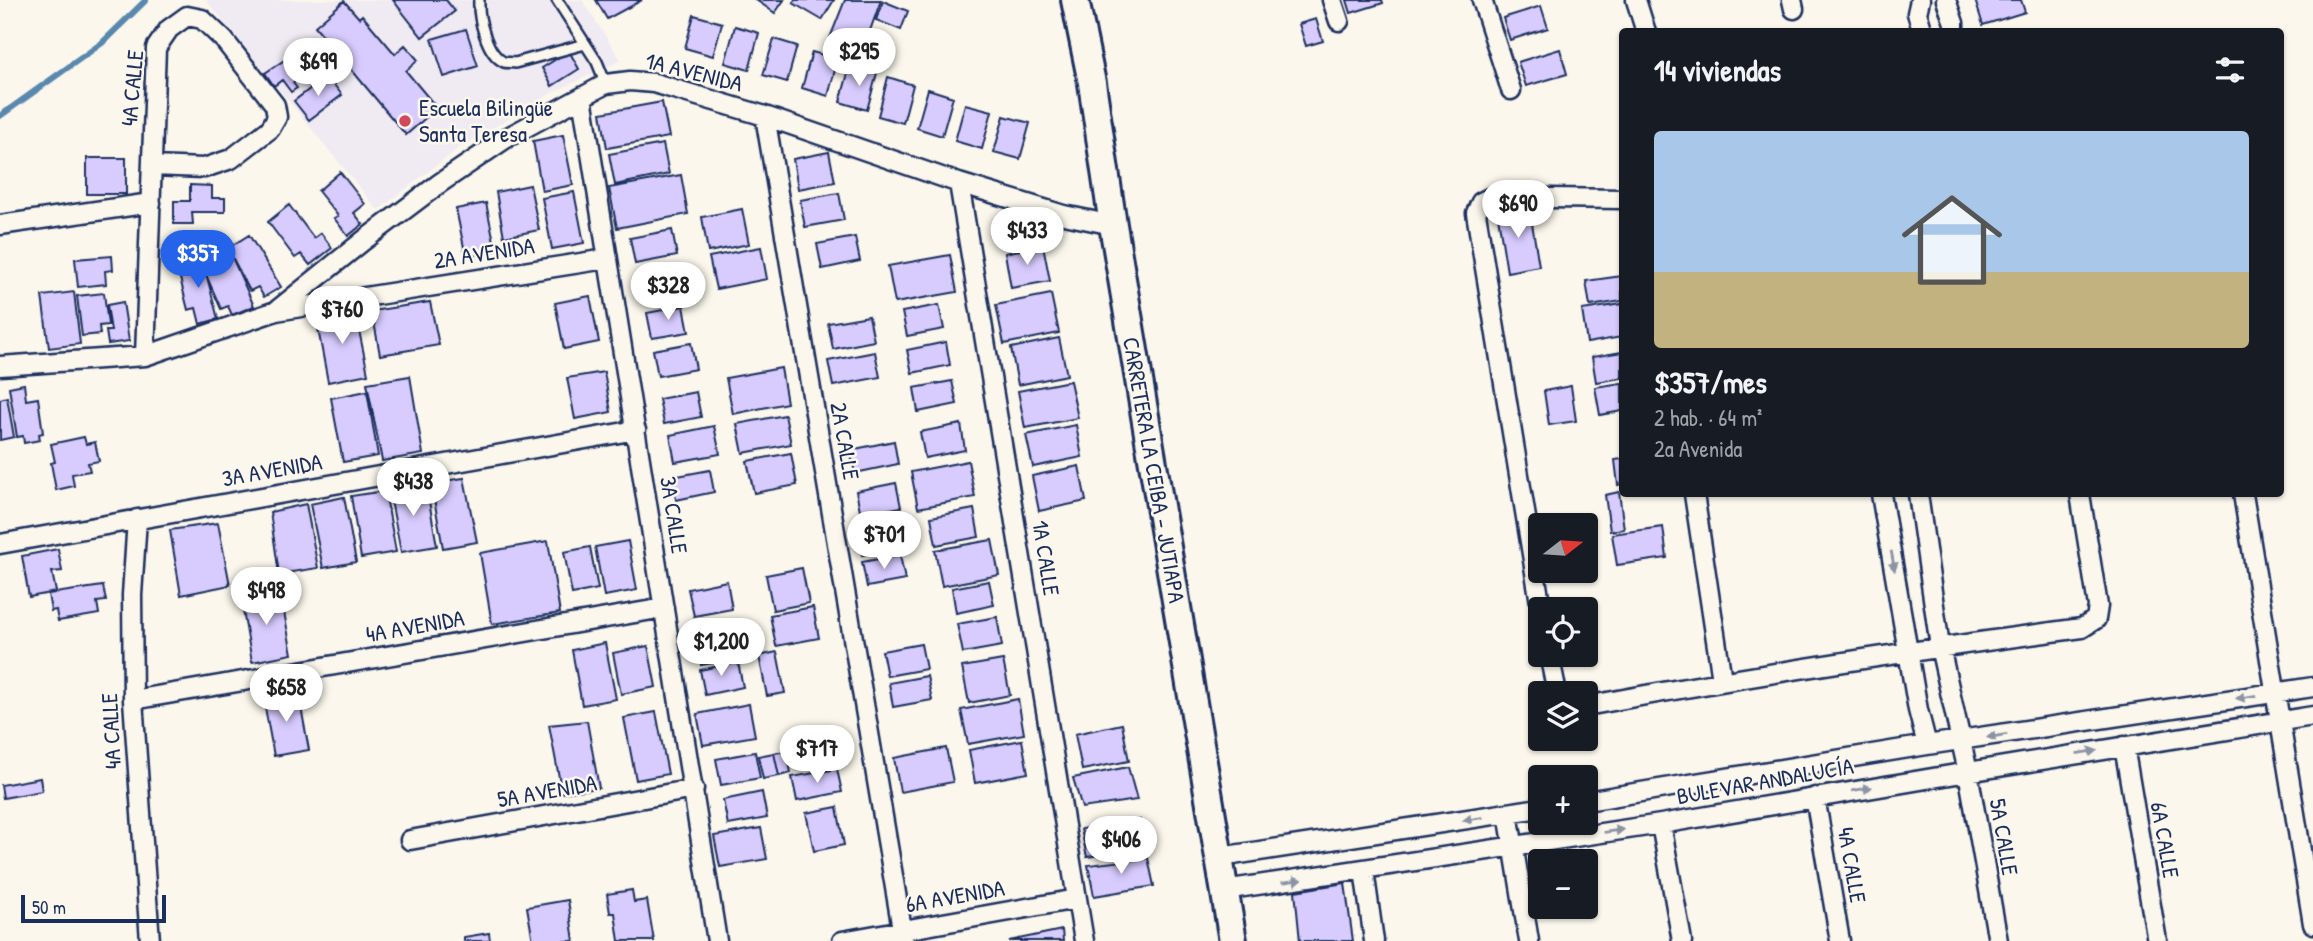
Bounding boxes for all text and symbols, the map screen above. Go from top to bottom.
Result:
pin: $295 [818,28,900,88]
text: $295 [839,35,879,66]
pin: $699 [277,38,359,98]
text: $699 [299,45,337,76]
street label: 1A AVENIDA [642,45,746,99]
street label: 4A CALLE [113,49,150,127]
text: 14 viviendas [1654,50,1781,90]
icon: filters [2211,51,2249,89]
place label: Escuela Bilingüe Santa Teresa [419,92,553,149]
marker: Escuela Bilingüe Santa Teresa [397,113,413,129]
icon: home [1889,177,2015,303]
pin: $690 [1477,180,1559,240]
text: $690 [1498,187,1538,218]
pin: $433 [986,208,1068,267]
text: $433 [1007,214,1047,245]
street label: 2A AVENIDA [431,229,536,276]
pin: $357 [157,230,239,290]
text: $357 [176,237,220,268]
pin: $328 [627,262,709,322]
text: $328 [647,269,689,300]
pin: $760 [301,286,383,346]
text: $760 [321,293,363,324]
street label: CARRETERA LA CEIBA - JUTIAPA [1116,334,1193,605]
text: $357/mes [1654,362,1767,402]
street label: 2A CALLE [823,400,868,482]
text: 2 hab. · 64 m² [1654,402,1762,433]
text: 2a Avenida [1654,433,1742,464]
street label: 3A AVENIDA [220,445,324,494]
pin: $438 [372,458,454,518]
text: $438 [393,465,433,496]
street label: 3A CALLE [653,474,696,556]
pin: $701 [843,512,925,571]
north arrow [1528,513,1598,583]
map controls [1528,513,1598,919]
text: $701 [863,518,905,549]
street label: 1A CALLE [1025,518,1068,598]
one-way arrow [1888,550,1899,572]
pin: $498 [225,568,307,627]
text: $498 [247,574,285,605]
button: locate [1528,597,1598,667]
street label: 4A AVENIDA [363,602,466,649]
pin: $1,200 [664,618,778,678]
text: $1,200 [693,625,749,656]
pin: $658 [245,664,327,724]
text: $658 [266,671,306,702]
button: layers [1528,681,1598,751]
street label: 4A CALLE [93,692,128,770]
one-way arrow [2234,692,2256,703]
pin: $717 [776,726,858,785]
one-way arrow [1985,731,2007,742]
text: $717 [796,732,838,763]
one-way arrow [2076,746,2098,757]
street label: BULEVAR ANDALUCÍA [1674,750,1856,811]
button: + [1528,765,1598,835]
street label: 5A AVENIDA [495,767,599,814]
one-way arrow [1851,783,1873,794]
street label: 5A CALLE [1983,796,2026,878]
street label: 6A CALLE [2144,799,2187,880]
one-way arrow [1462,813,1484,824]
pin: $406 [1080,816,1162,876]
text: $406 [1101,823,1141,854]
one-way arrow [1603,825,1625,836]
street label: 4A CALLE [1831,825,1874,905]
button: − [1528,849,1598,919]
street label: 6A AVENIDA [903,872,1007,919]
one-way arrow [1281,875,1303,886]
scale bar [21,892,166,924]
text: 50 m [32,894,66,920]

